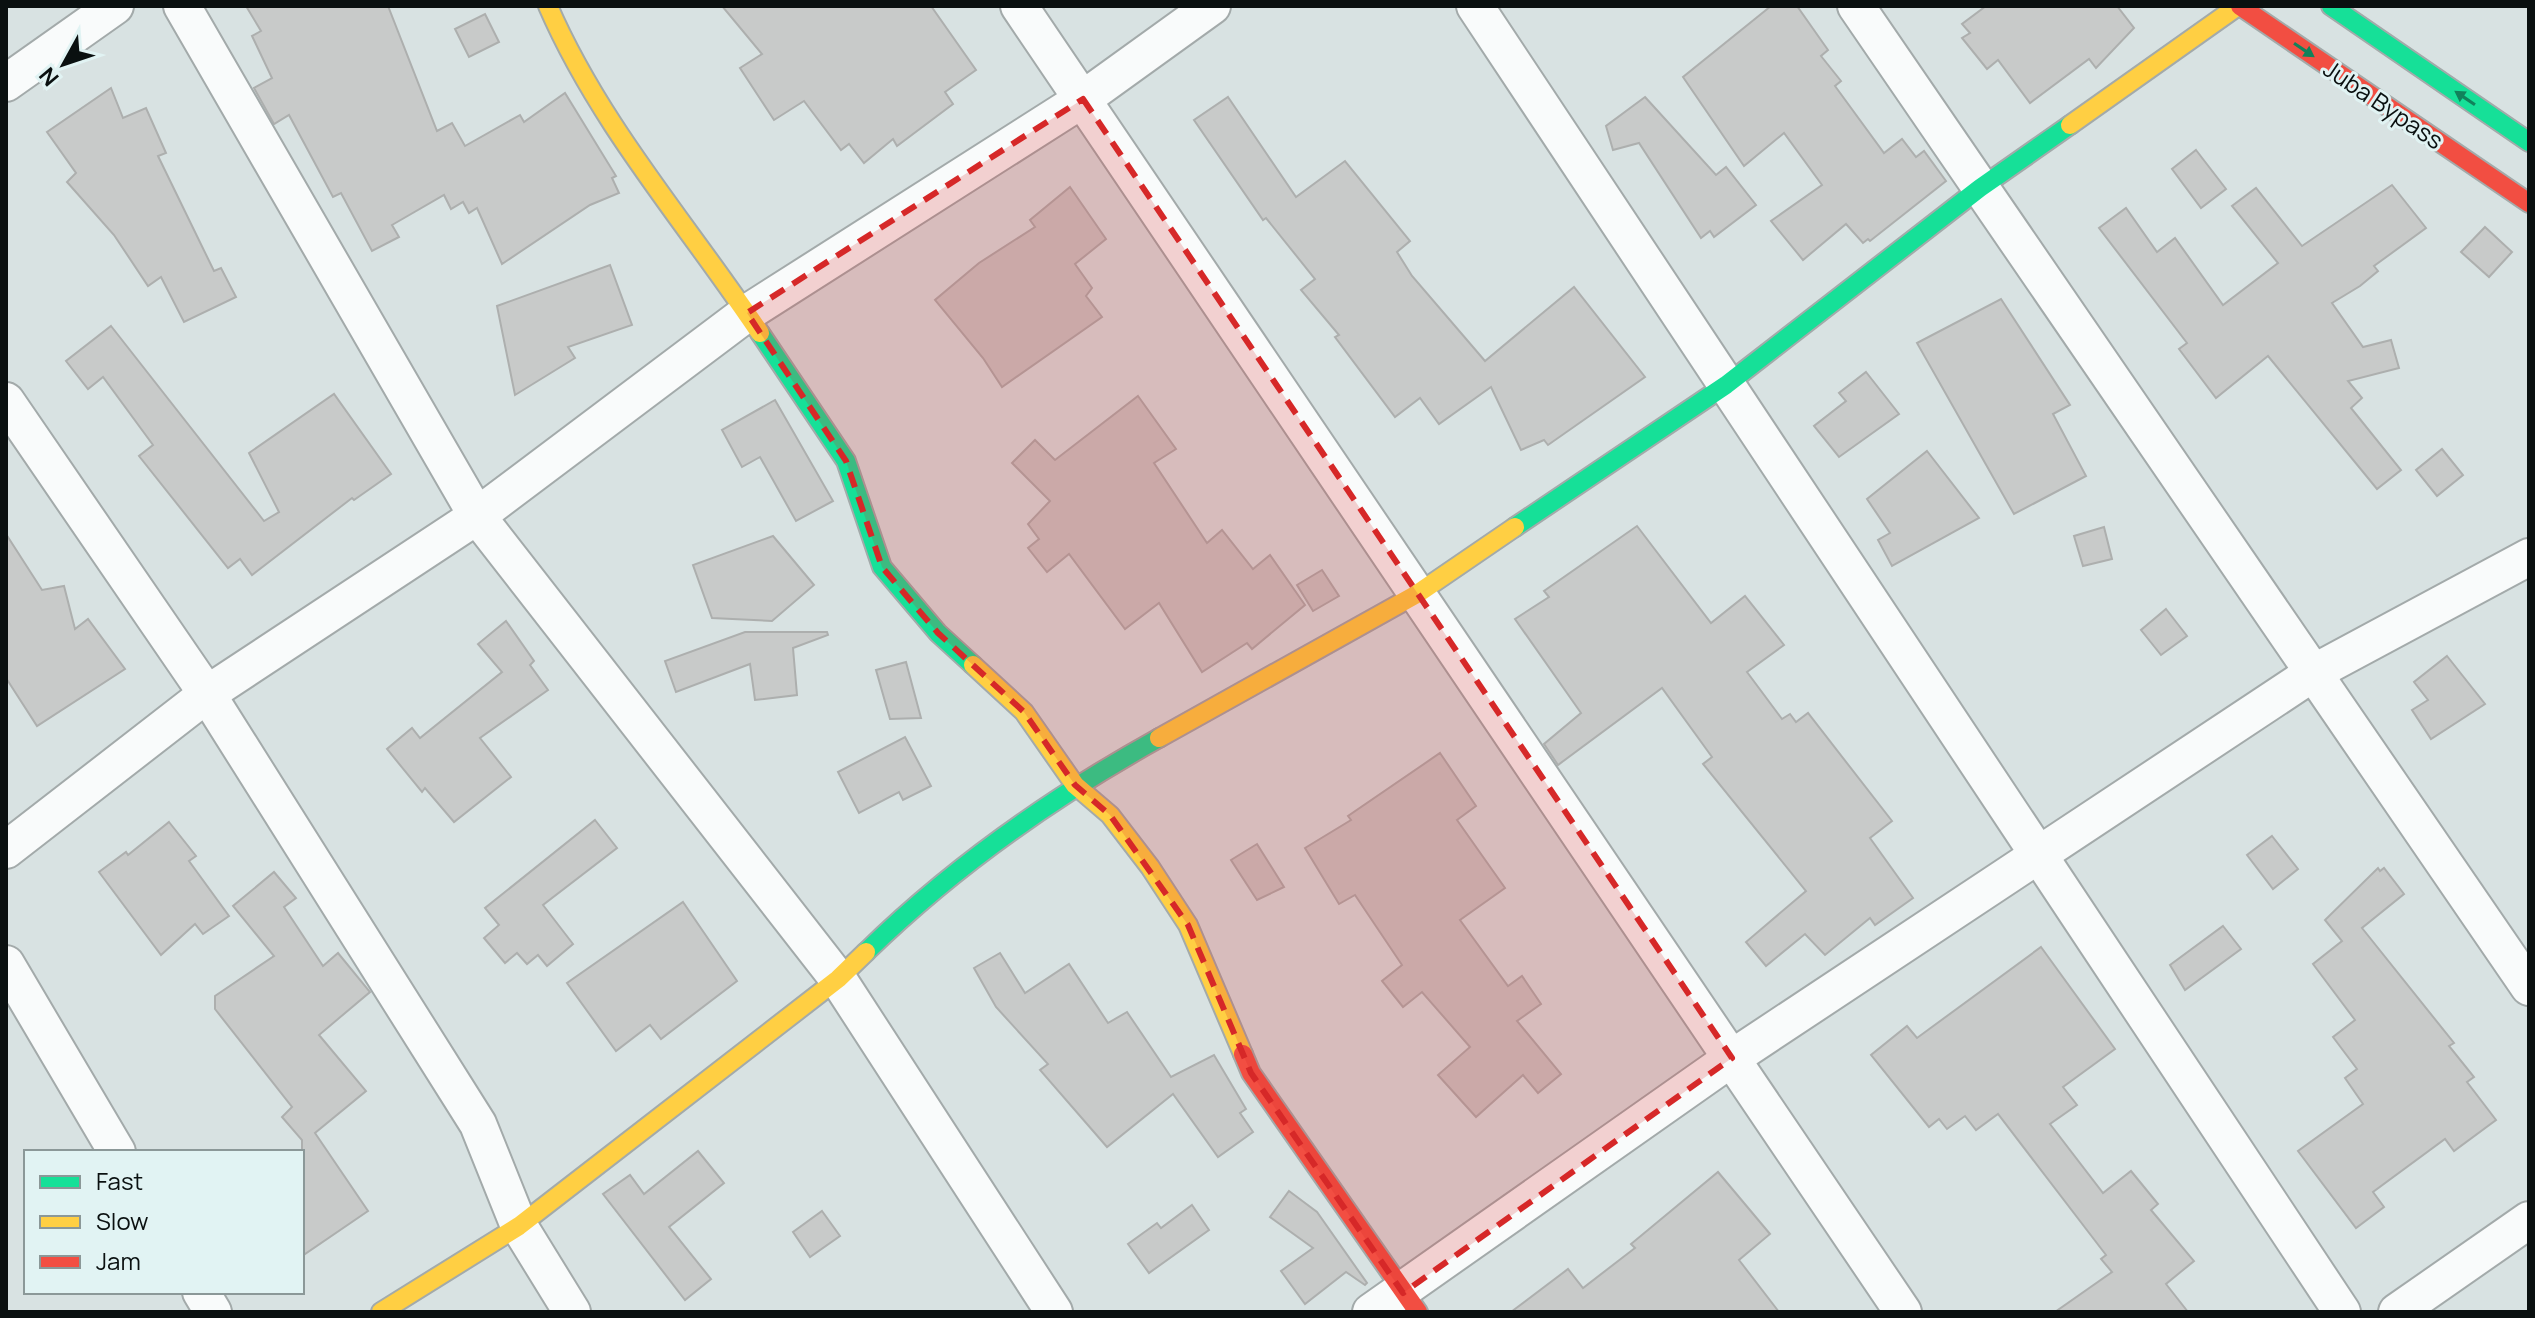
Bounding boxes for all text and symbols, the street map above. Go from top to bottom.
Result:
north arrow [24,24,104,104]
one-way arrow [2294,42,2315,57]
street label: Juba Bypass [2318,52,2450,156]
text: N [32,61,65,93]
one-way arrow [2454,90,2475,105]
legend [24,1150,304,1294]
text: Fast [96,1164,143,1197]
text: Slow [96,1204,149,1237]
text: Jam [96,1244,141,1277]

